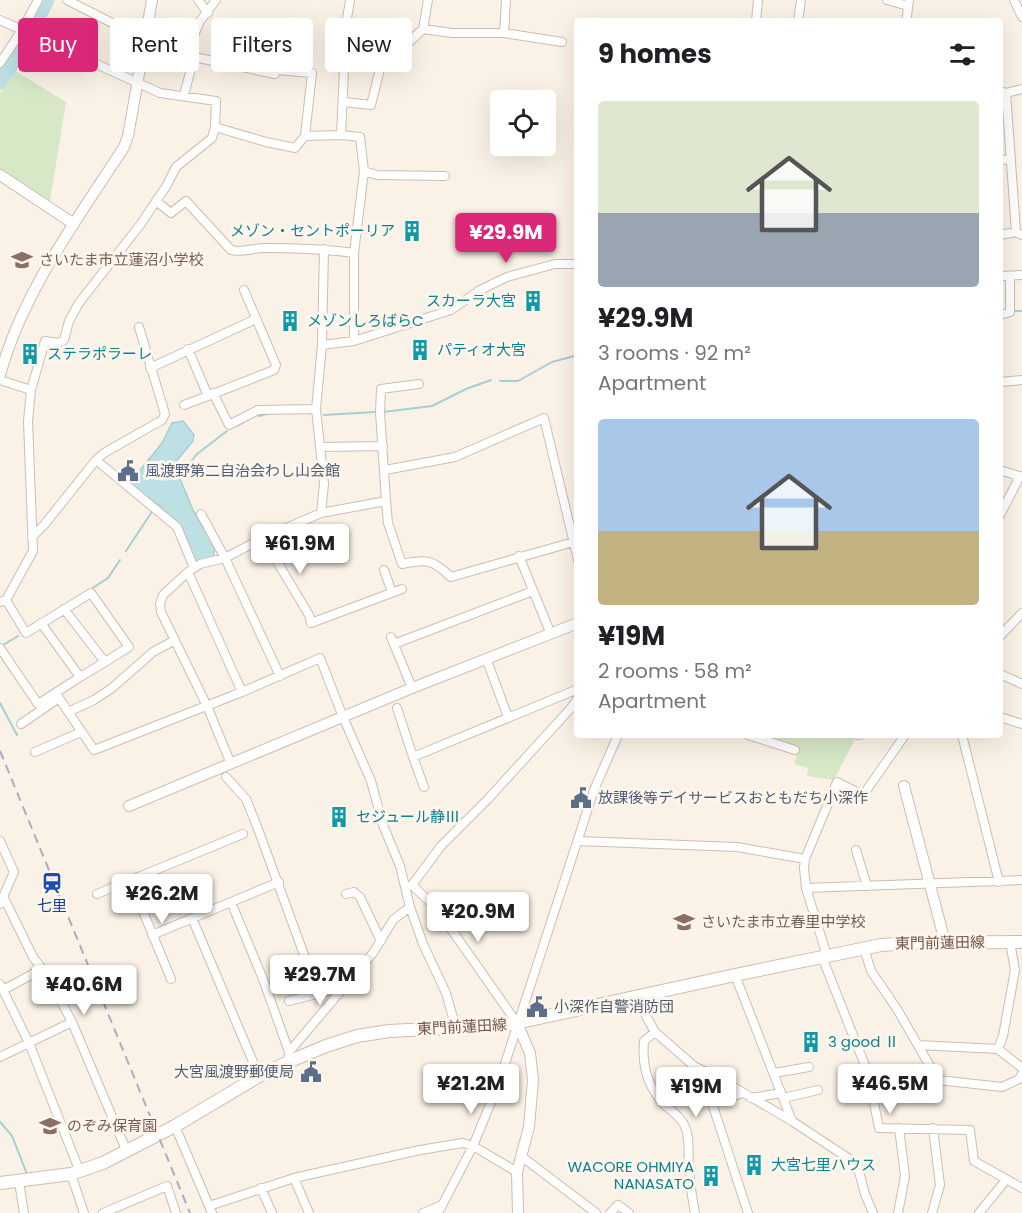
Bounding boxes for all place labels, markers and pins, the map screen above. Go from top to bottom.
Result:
pin: ¥29.9M [457,213,555,264]
building icon: メゾン・セントポーリア [400,219,424,243]
place label: メゾン・セントポーリア [230,220,395,241]
school or university icon: さいたま市立蓮沼小学校 [10,248,34,272]
place label: さいたま市立蓮沼小学校 [39,249,204,270]
building icon: スカーラ大宮 [521,289,545,313]
place label: スカーラ大宮 [426,290,516,311]
building icon: メゾンしろばらC [278,309,302,333]
place label: メゾンしろばらC [307,310,424,331]
building icon: パティオ大宮 [408,338,432,362]
place label: パティオ大宮 [437,339,526,360]
building icon: ステラポラーレ [18,342,42,366]
place label: ステラポラーレ [47,343,152,364]
public building icon: 風渡野第二自治会わし山会館 [116,459,140,483]
place label: 風渡野第二自治会わし山会館 [145,460,340,481]
pin: ¥61.9M [251,524,349,575]
public building icon: 放課後等デイサービスおともだち小深作 [569,786,593,810]
place label: 放課後等デイサービスおともだち小深作 [598,787,868,808]
building icon: セジュール静Ⅲ [327,805,351,829]
place label: セジュール静Ⅲ [356,806,460,827]
station icon: 七里 [40,871,64,895]
pin: ¥26.2M [113,874,211,925]
pin: ¥20.9M [429,892,527,943]
place label: 七里 [37,895,67,916]
school or university icon: さいたま市立春里中学校 [672,910,696,934]
place label: さいたま市立春里中学校 [701,911,866,932]
pin: ¥29.7M [271,955,369,1006]
pin: ¥40.6M [35,965,133,1016]
public building icon: 小深作自警消防団 [525,995,549,1019]
place label: 小深作自警消防団 [554,996,674,1017]
building icon: 3 good Ⅱ [799,1030,823,1054]
place label: 3 good Ⅱ [828,1031,899,1052]
public building icon: 大宮風渡野郵便局 [299,1060,323,1084]
place label: 大宮風渡野郵便局 [174,1061,294,1082]
pin: ¥21.2M [422,1064,520,1115]
pin: ¥46.5M [841,1064,939,1115]
pin: ¥19M [660,1067,732,1118]
school or university icon: のぞみ保育園 [38,1114,62,1138]
place label: のぞみ保育園 [67,1115,157,1136]
building icon: 大宮七里ハウス [742,1153,766,1177]
place label: 大宮七里ハウス [771,1154,876,1175]
place label: WACORE OHMIYA NANASATO [567,1156,694,1194]
building icon: WACORE OHMIYA NANASATO [699,1164,723,1188]

